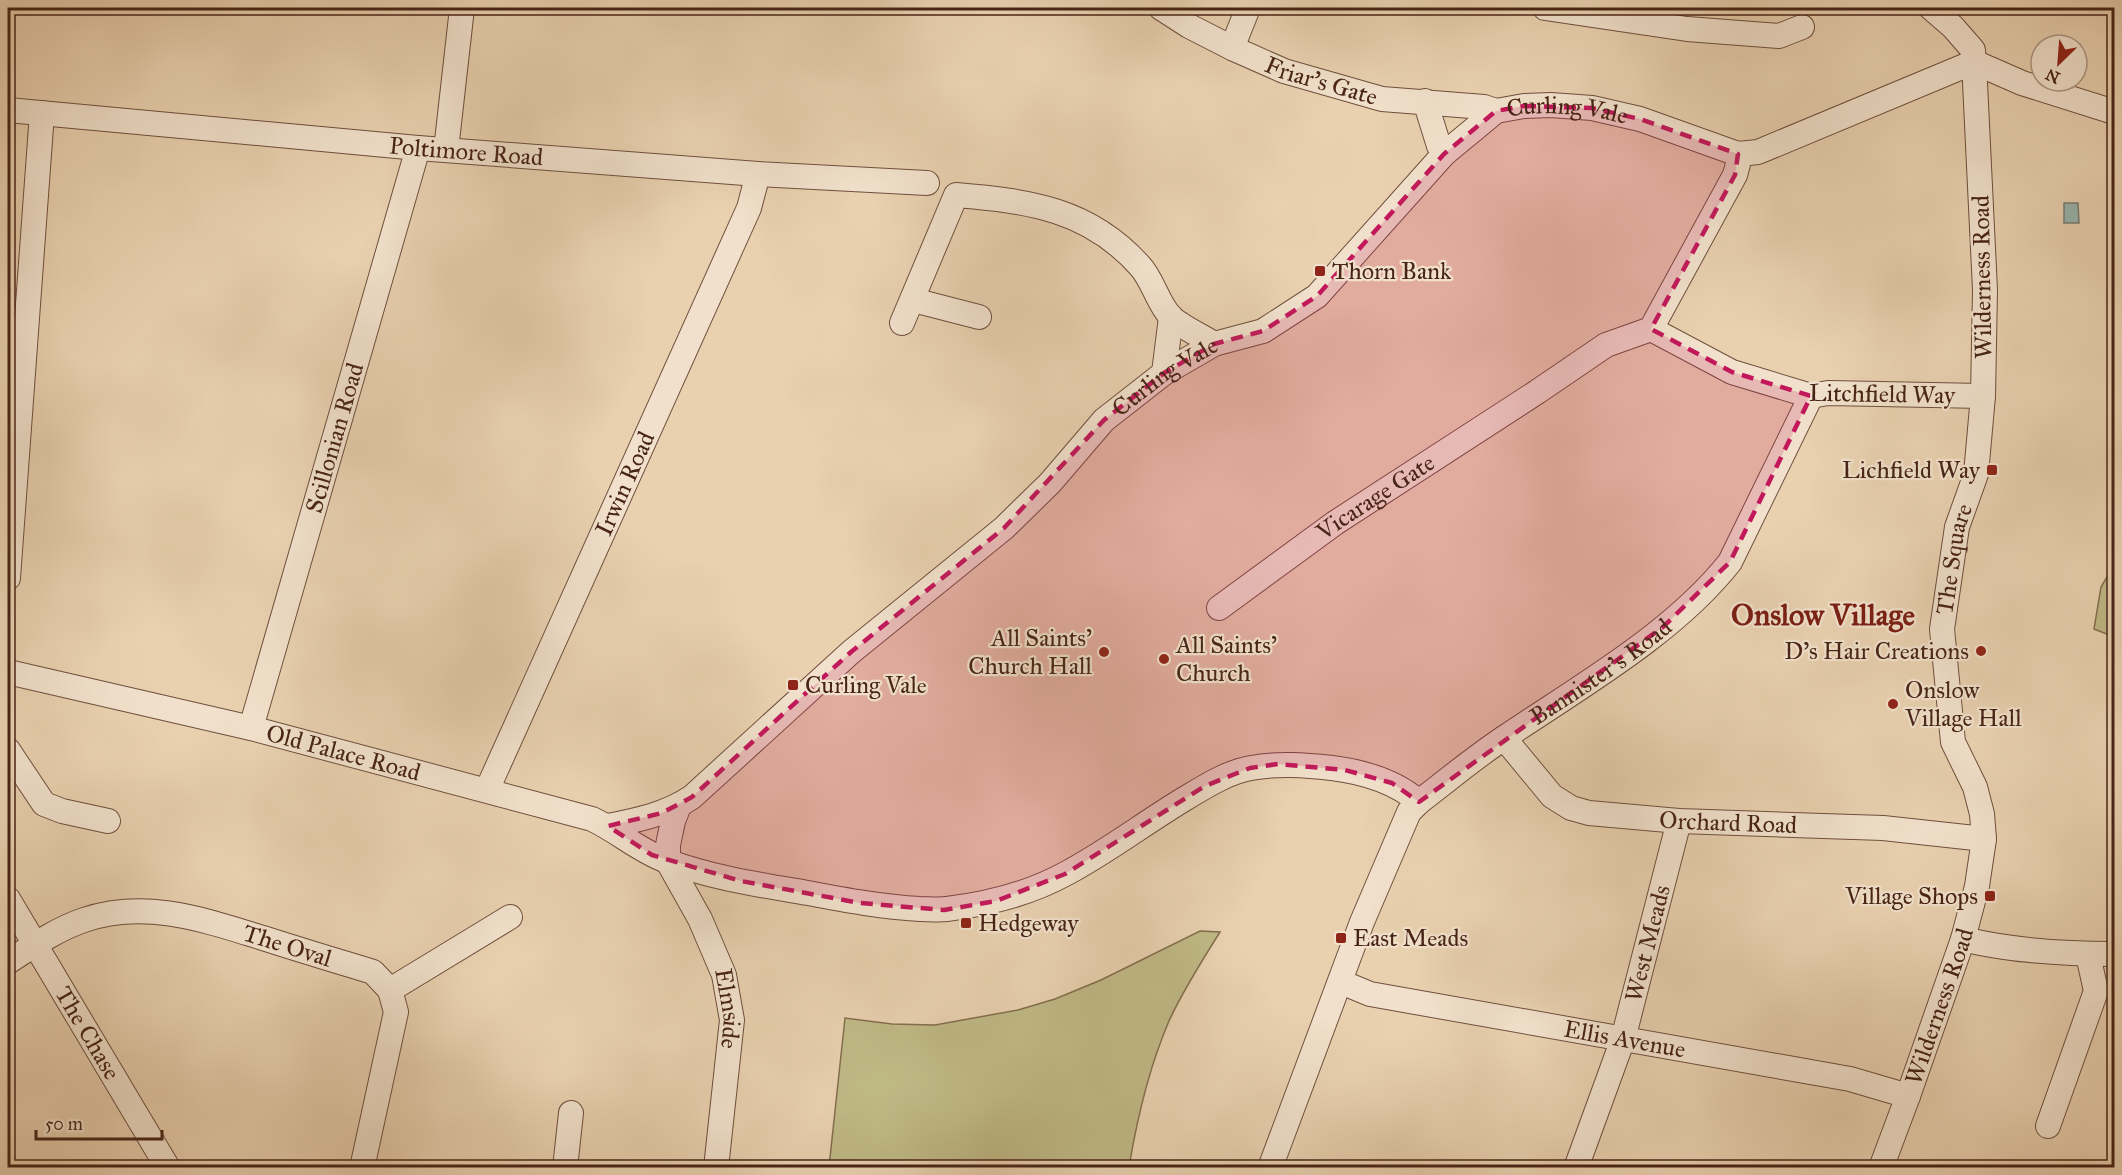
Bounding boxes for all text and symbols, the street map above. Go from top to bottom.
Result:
north arrow [2029,33,2089,93]
street label: Friar's Gate [1260,49,1381,112]
text: N [2042,64,2063,88]
street label: Curling Vale [1504,90,1631,131]
street label: Poltimore Road [388,130,544,173]
street label: Wilderness Road [1966,195,1998,359]
place label: Thorn Bank [1332,256,1452,286]
marker: Thorn Bank [1313,264,1327,278]
street label: Curling Vale [1106,330,1223,423]
street label: Scillonian Road [299,359,370,516]
street label: Litchfield Way [1809,378,1956,410]
street label: Irwin Road [588,427,661,540]
street label: Vicarage Gate [1310,447,1440,547]
place label: Lichfield Way [1842,455,1981,485]
marker: Lichfield Way [1985,463,1999,477]
street label: The Square [1929,500,1979,617]
district label: Onslow Village [1731,597,1915,633]
street label: Bannister's Road [1524,612,1678,732]
place label: All Saints' Church Hall [968,623,1093,681]
place label: All Saints' Church [1175,630,1277,688]
place label: D's Hair Creations [1784,636,1969,666]
marker: D's Hair Creations [1974,644,1988,658]
marker: All Saints' Church Hall [1097,645,1111,659]
marker: All Saints' Church [1157,652,1171,666]
place label: Curling Vale [805,670,927,700]
place label: Onslow Village Hall [1904,675,2022,733]
marker: Curling Vale [786,678,800,692]
marker: Onslow Village Hall [1886,697,1900,711]
street label: Old Palace Road [263,718,424,788]
street label: Orchard Road [1658,804,1798,840]
place label: Village Shops [1844,881,1978,911]
street label: West Meads [1618,882,1677,1005]
marker: Village Shops [1983,889,1997,903]
place label: Hedgeway [978,908,1079,938]
marker: Hedgeway [959,916,973,930]
street label: The Oval [239,918,336,974]
place label: East Meads [1353,923,1468,953]
street label: Wilderness Road [1898,925,1980,1088]
marker: East Meads [1334,931,1348,945]
street label: Elmside [708,966,747,1050]
street label: The Chase [48,981,127,1085]
street label: Ellis Avenue [1562,1014,1688,1065]
scale bar [36,1103,162,1141]
text: 50 m [45,1113,83,1135]

